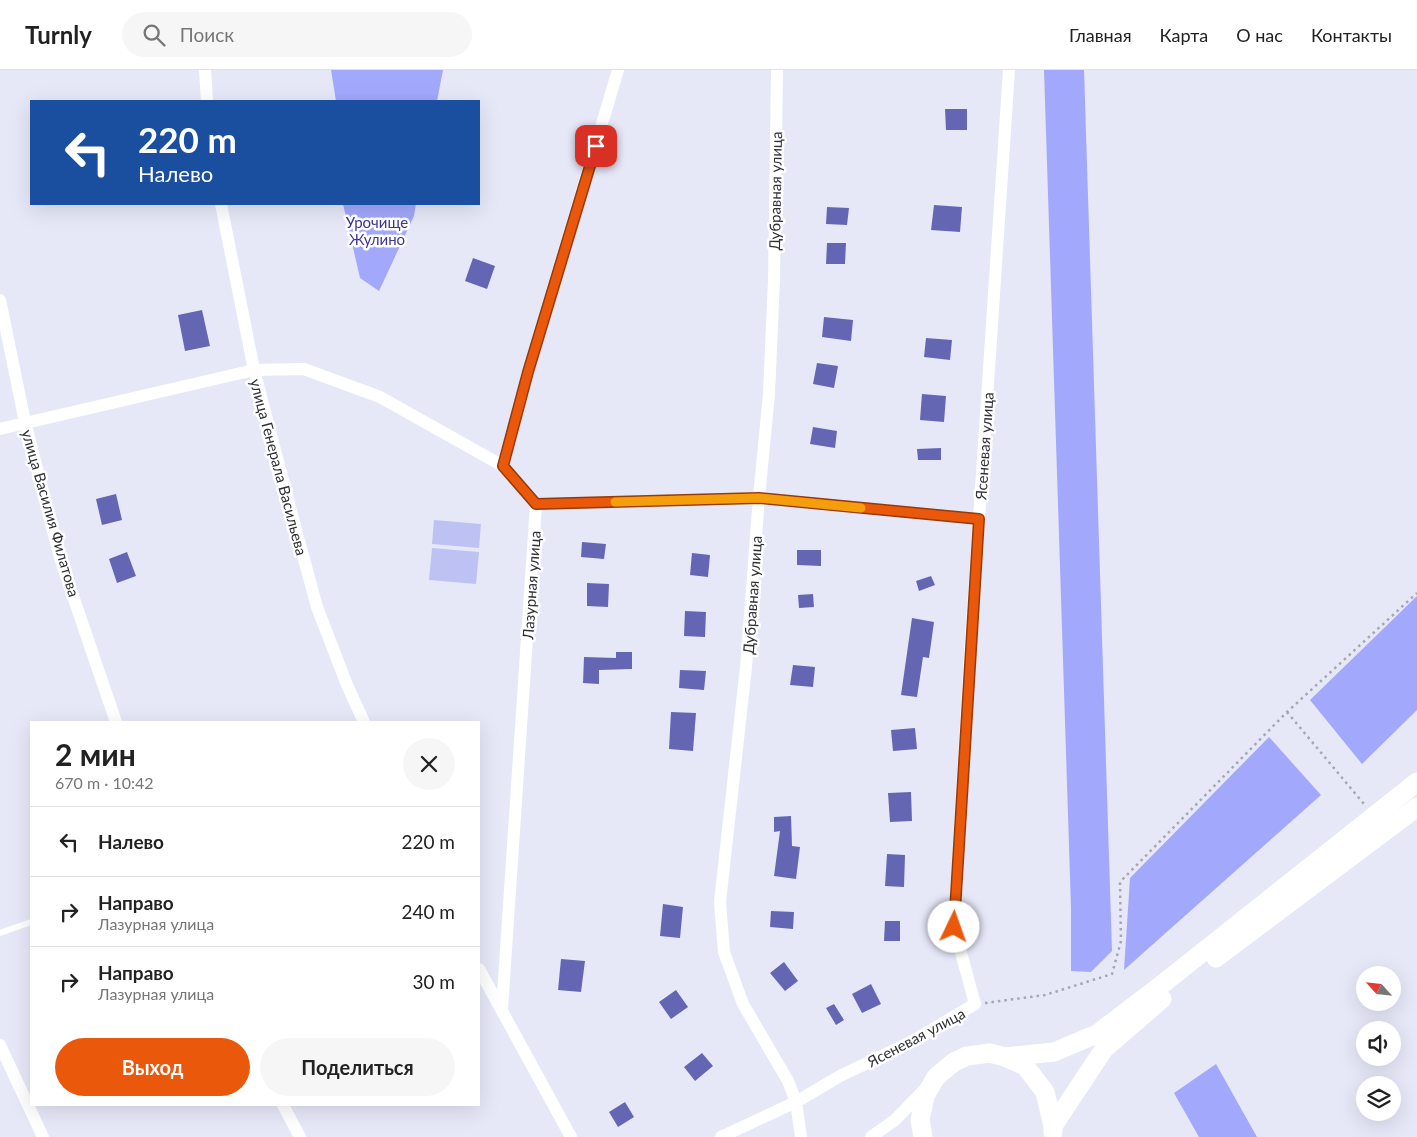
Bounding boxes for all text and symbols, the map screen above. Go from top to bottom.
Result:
search box [122,12,472,57]
text: Turnly [25,20,92,49]
icon: search [140,21,168,49]
text: Поиск [180,23,234,46]
text: Главная [1069,24,1132,46]
text: Карта [1160,24,1208,46]
text: О нас [1236,24,1283,46]
text: Контакты [1311,24,1392,46]
text: 220 m [138,118,237,160]
icon: left [55,120,120,185]
pin [575,125,617,167]
street label: Дубравная улица [765,131,785,251]
icon: arrive [582,132,610,160]
text: Налево [138,160,213,187]
park label: Урочище Жулино [346,213,408,248]
street label: улица Генерала Васильева [247,377,311,557]
street label: Ясеневая улица [971,391,997,502]
street label: улица Василия Филатова [18,427,84,599]
street label: Лазурная улица [518,530,544,641]
street label: Дубравная улица [739,535,765,655]
text: 2 мин [55,736,136,772]
button: close [403,738,455,790]
text: 670 m · 10:42 [55,773,154,792]
icon: left [55,828,83,856]
text: Налево [98,830,164,853]
text: 220 m [401,830,455,853]
text: Направо [98,891,174,914]
icon: right [55,898,83,926]
text: 240 m [401,900,455,923]
position arrow [927,900,979,952]
text: Лазурная улица [98,914,214,933]
text: Направо [98,961,174,984]
north arrow [1356,966,1401,1011]
map controls [1356,966,1401,1121]
icon: right [55,968,83,996]
text: 30 m [412,970,455,993]
text: Лазурная улица [98,984,214,1003]
street label: Ясеневая улица [863,1004,968,1071]
button: sound [1356,1021,1401,1066]
button: Выход [55,1038,250,1096]
button: Поделиться [260,1038,455,1096]
button: layers [1356,1076,1401,1121]

